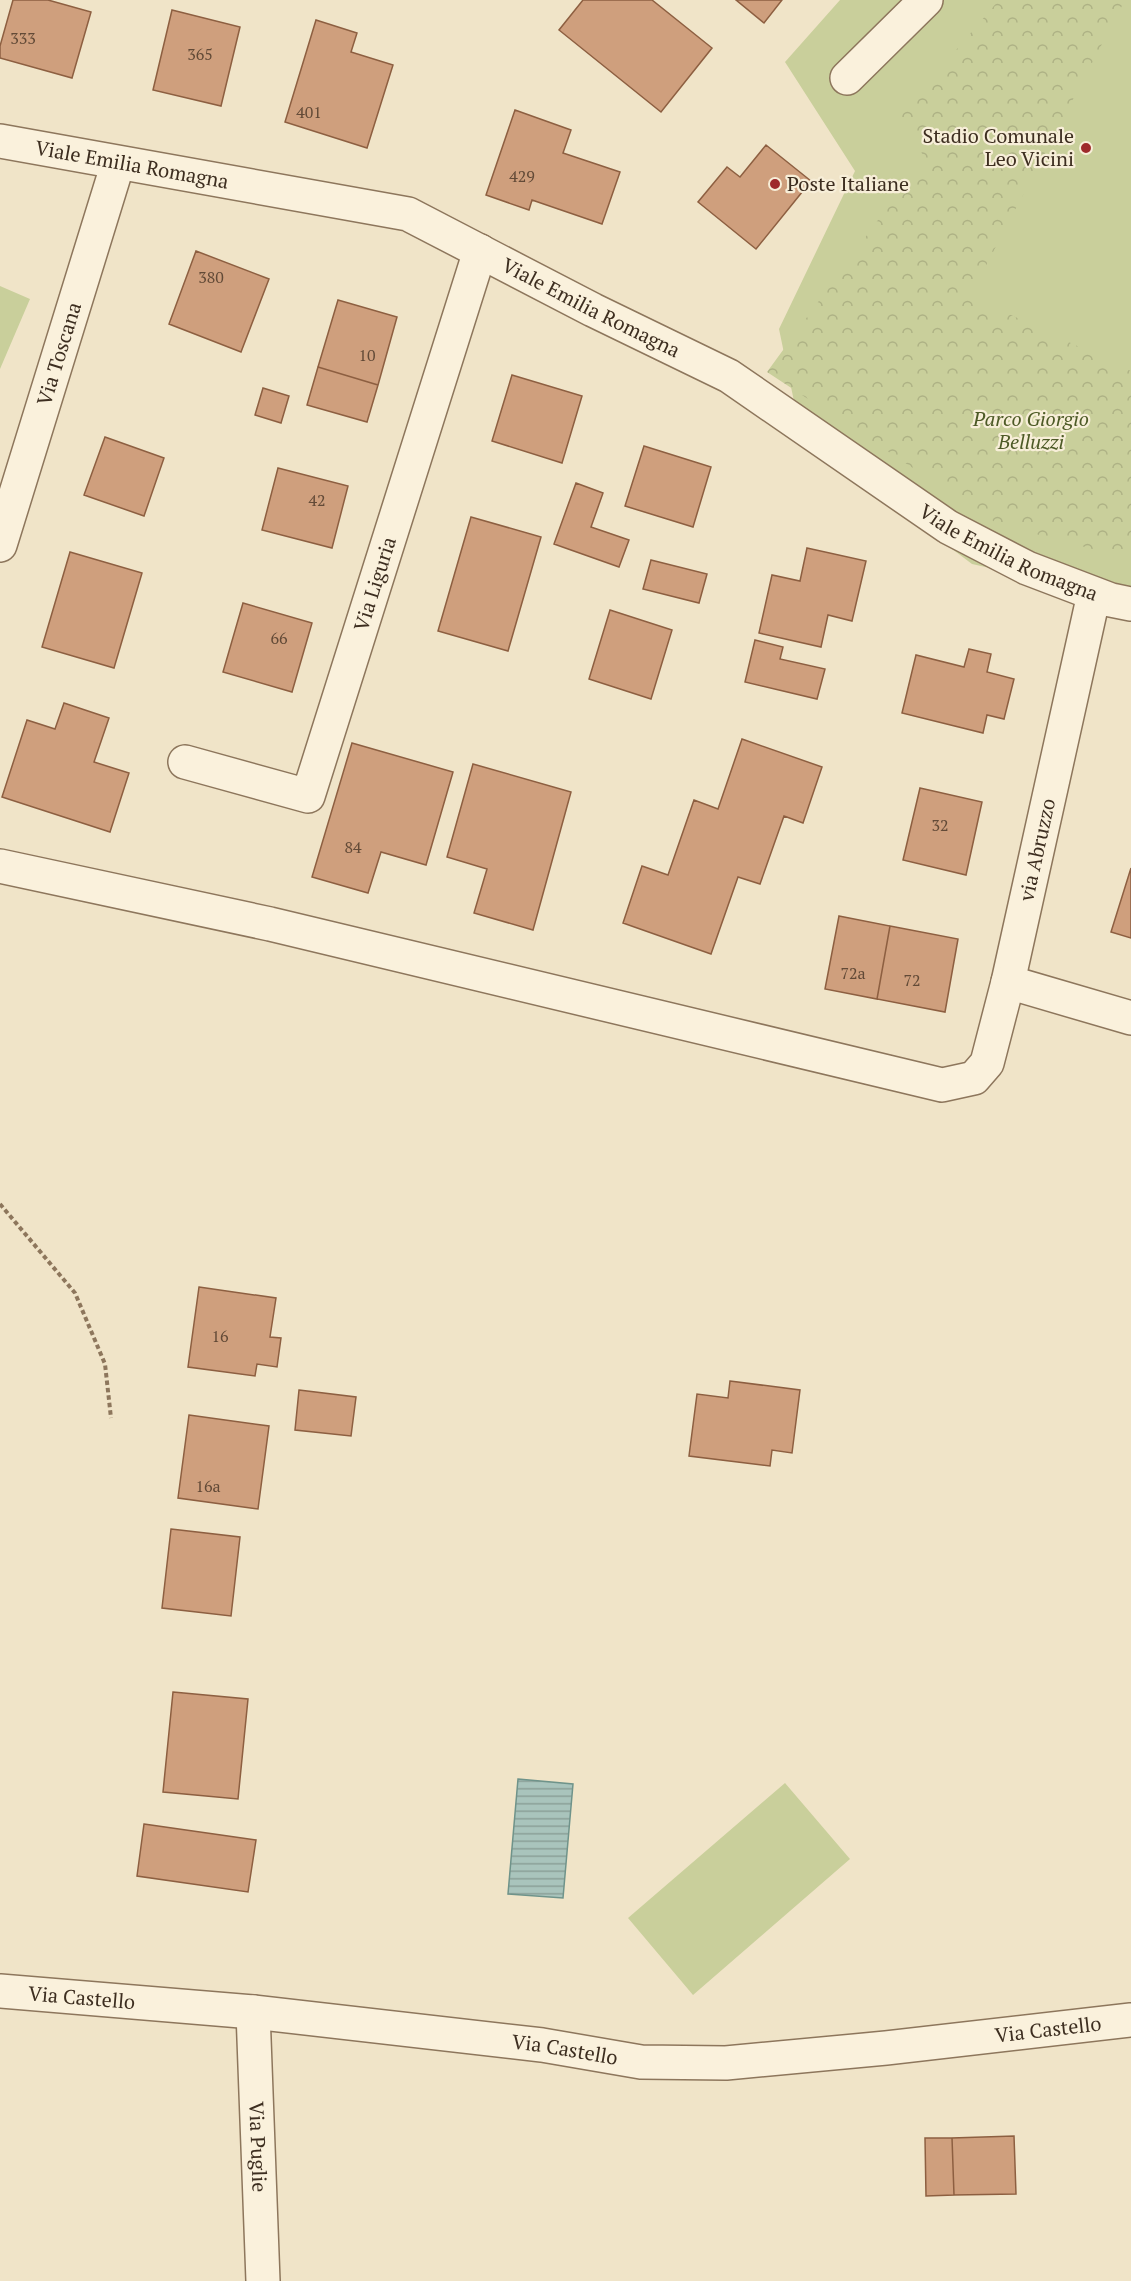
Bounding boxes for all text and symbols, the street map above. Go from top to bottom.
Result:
house number: 333 [10,27,36,49]
house number: 365 [187,43,213,65]
house number: 401 [296,101,322,123]
place label: Stadio Comunale Leo Vicini [922,122,1074,172]
street label: Viale Emilia Romagna [33,134,231,195]
marker: Stadio Comunale Leo Vicini [1079,141,1093,155]
house number: 429 [509,165,535,187]
place label: Poste Italiane [787,170,909,197]
marker: Poste Italiane [768,177,782,191]
street label: Viale Emilia Romagna [497,251,685,363]
house number: 380 [198,266,224,288]
street label: Via Toscana [30,299,87,409]
house number: 10 [358,344,376,366]
park label: Parco Giorgio Belluzzi [972,405,1089,455]
house number: 42 [308,489,326,511]
street label: Viale Emilia Romagna [914,497,1102,607]
street label: Via Liguria [347,533,402,634]
house number: 66 [270,627,288,649]
street label: via Abruzzo [1012,796,1061,904]
house number: 32 [931,814,949,836]
house number: 84 [344,836,362,858]
house number: 72a [840,962,866,984]
house number: 72 [903,969,921,991]
house number: 16 [211,1325,229,1347]
house number: 16a [195,1475,221,1497]
street label: Via Castello [27,1979,136,2015]
street label: Via Castello [993,2009,1103,2048]
street label: Via Castello [510,2028,620,2071]
street label: Via Puglie [243,2101,274,2193]

